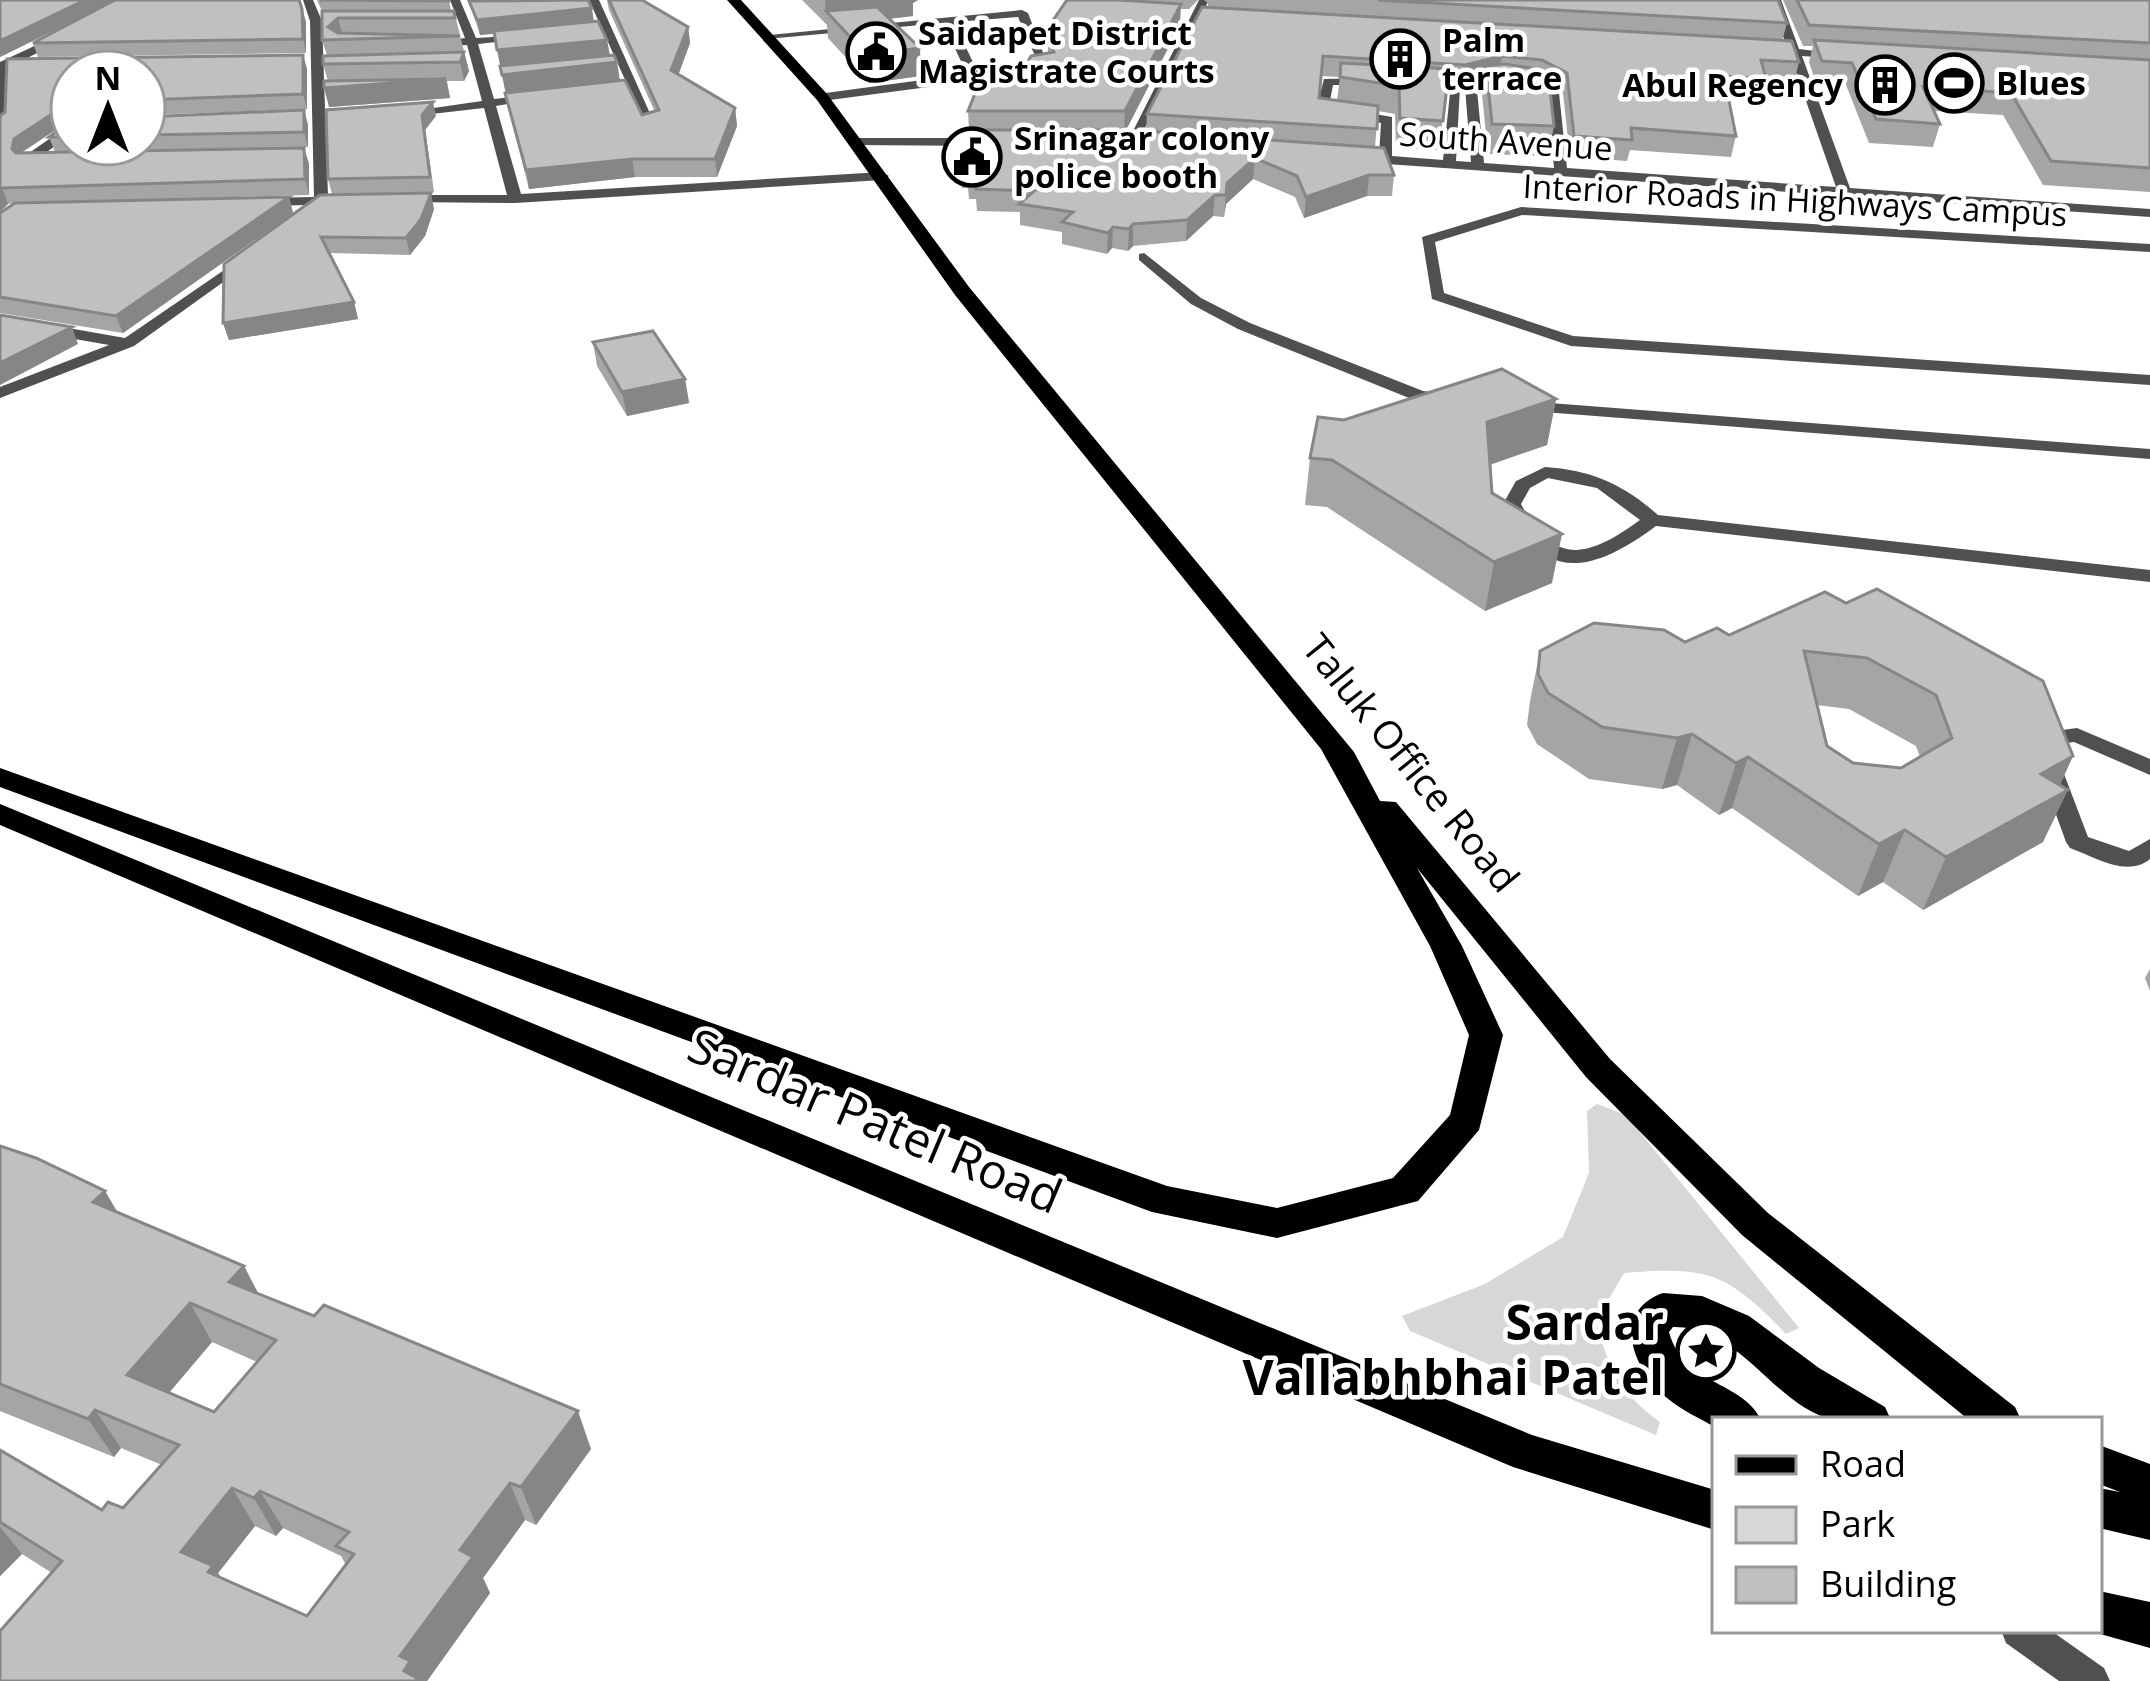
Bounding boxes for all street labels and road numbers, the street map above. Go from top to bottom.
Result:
street label: South Avenue [1398,111,1614,170]
street label: Interior Roads in Highways Campus [1522,163,2068,236]
street label: Taluk Office Road [1292,622,1533,902]
street label: Sardar Patel Road [679,1012,1072,1228]

